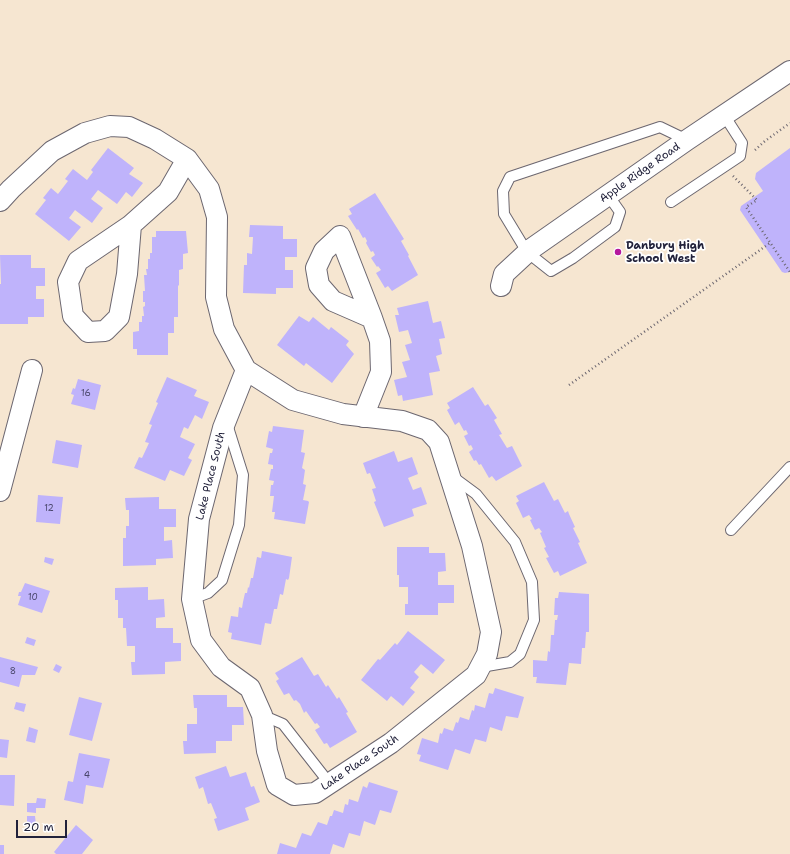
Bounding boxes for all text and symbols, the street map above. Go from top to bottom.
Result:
street label: Apple Ridge Road [597,140,683,206]
place label: Danbury High School West [626,239,704,265]
marker: Danbury High School West [613,247,623,257]
house number: 16 [81,389,91,399]
street label: Lake Place South [194,430,228,522]
house number: 12 [44,504,54,514]
house number: 10 [28,593,38,603]
house number: 8 [10,667,16,677]
street label: Lake Place South [319,732,401,794]
house number: 4 [84,771,90,781]
scale bar [18,812,69,838]
text: 20 m [23,819,54,835]

